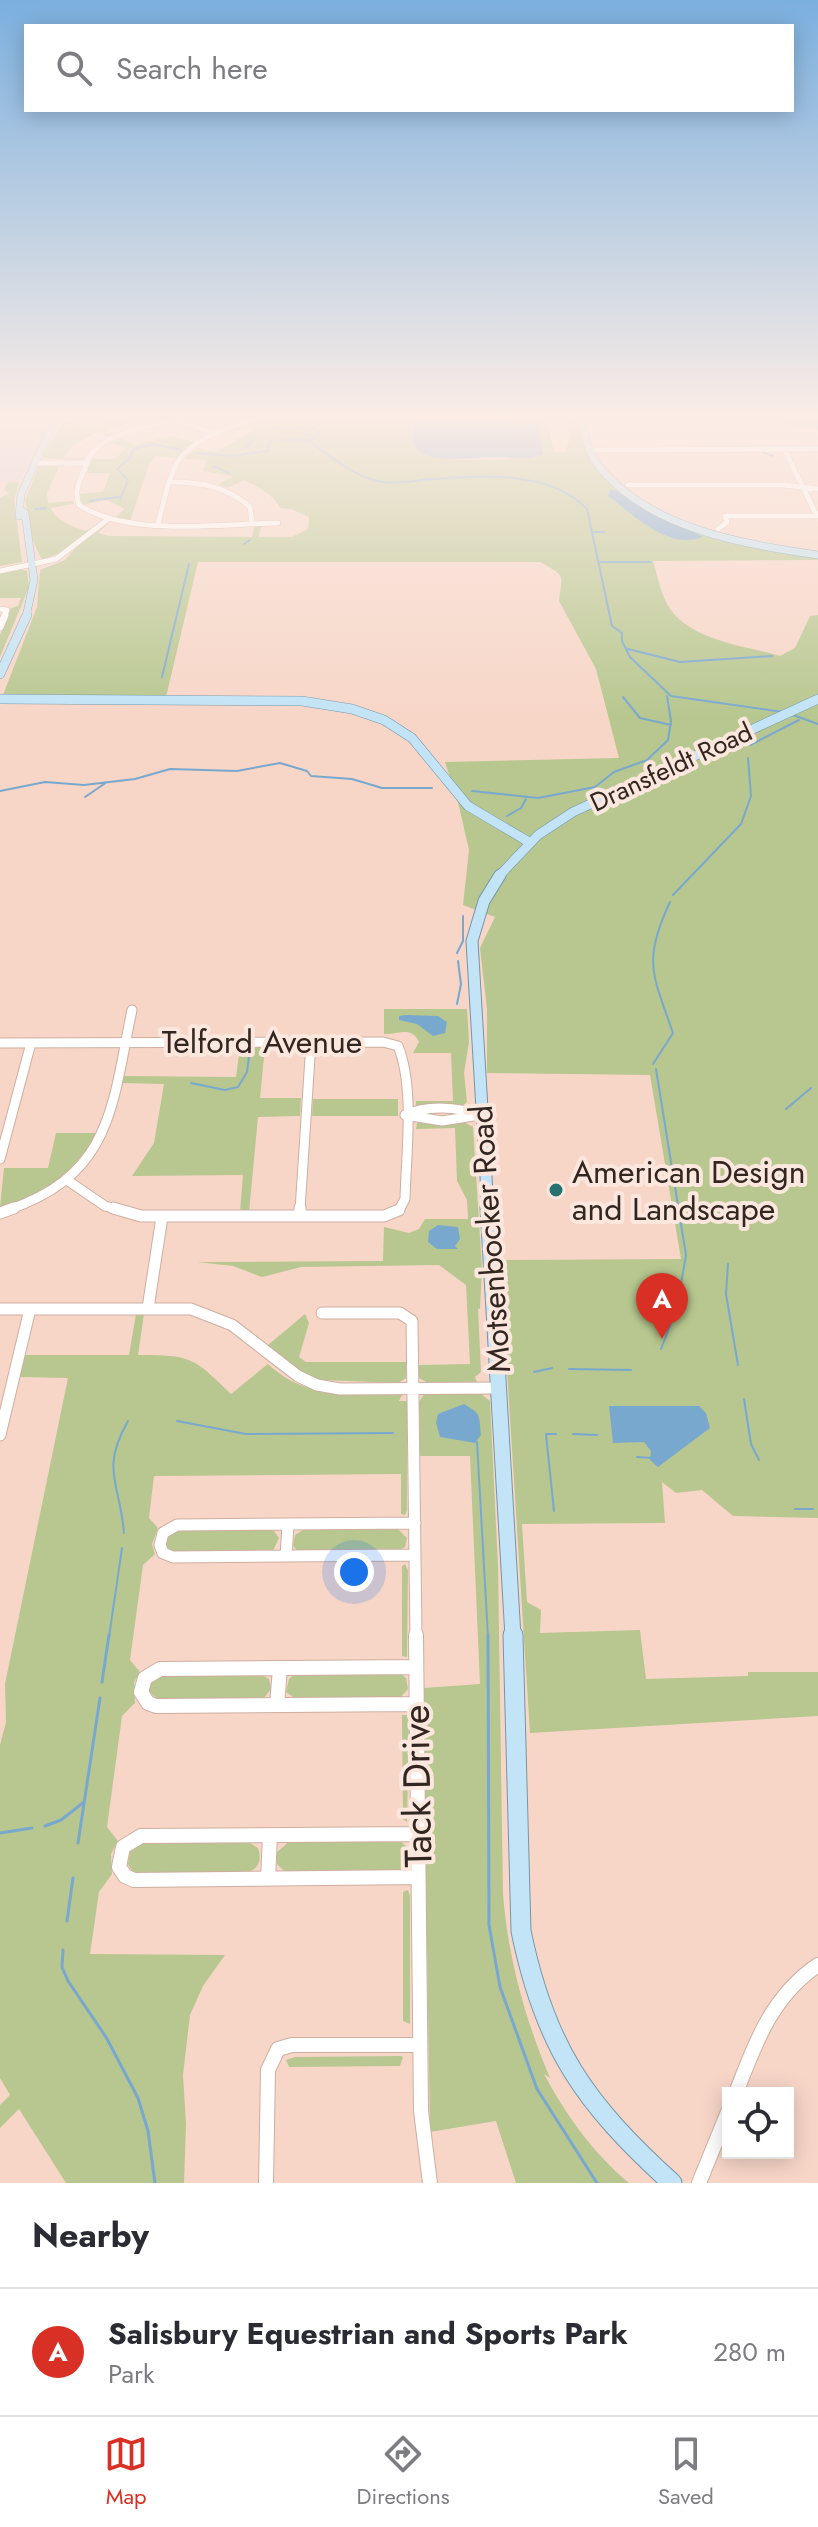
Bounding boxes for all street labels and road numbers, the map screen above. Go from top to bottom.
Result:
street label: Dransfeldt Road [584,713,758,821]
street label: Telford Avenue [162,1019,362,1065]
street label: Motsenbocker Road [458,1104,522,1374]
street label: Tack Drive [388,1704,445,1868]

